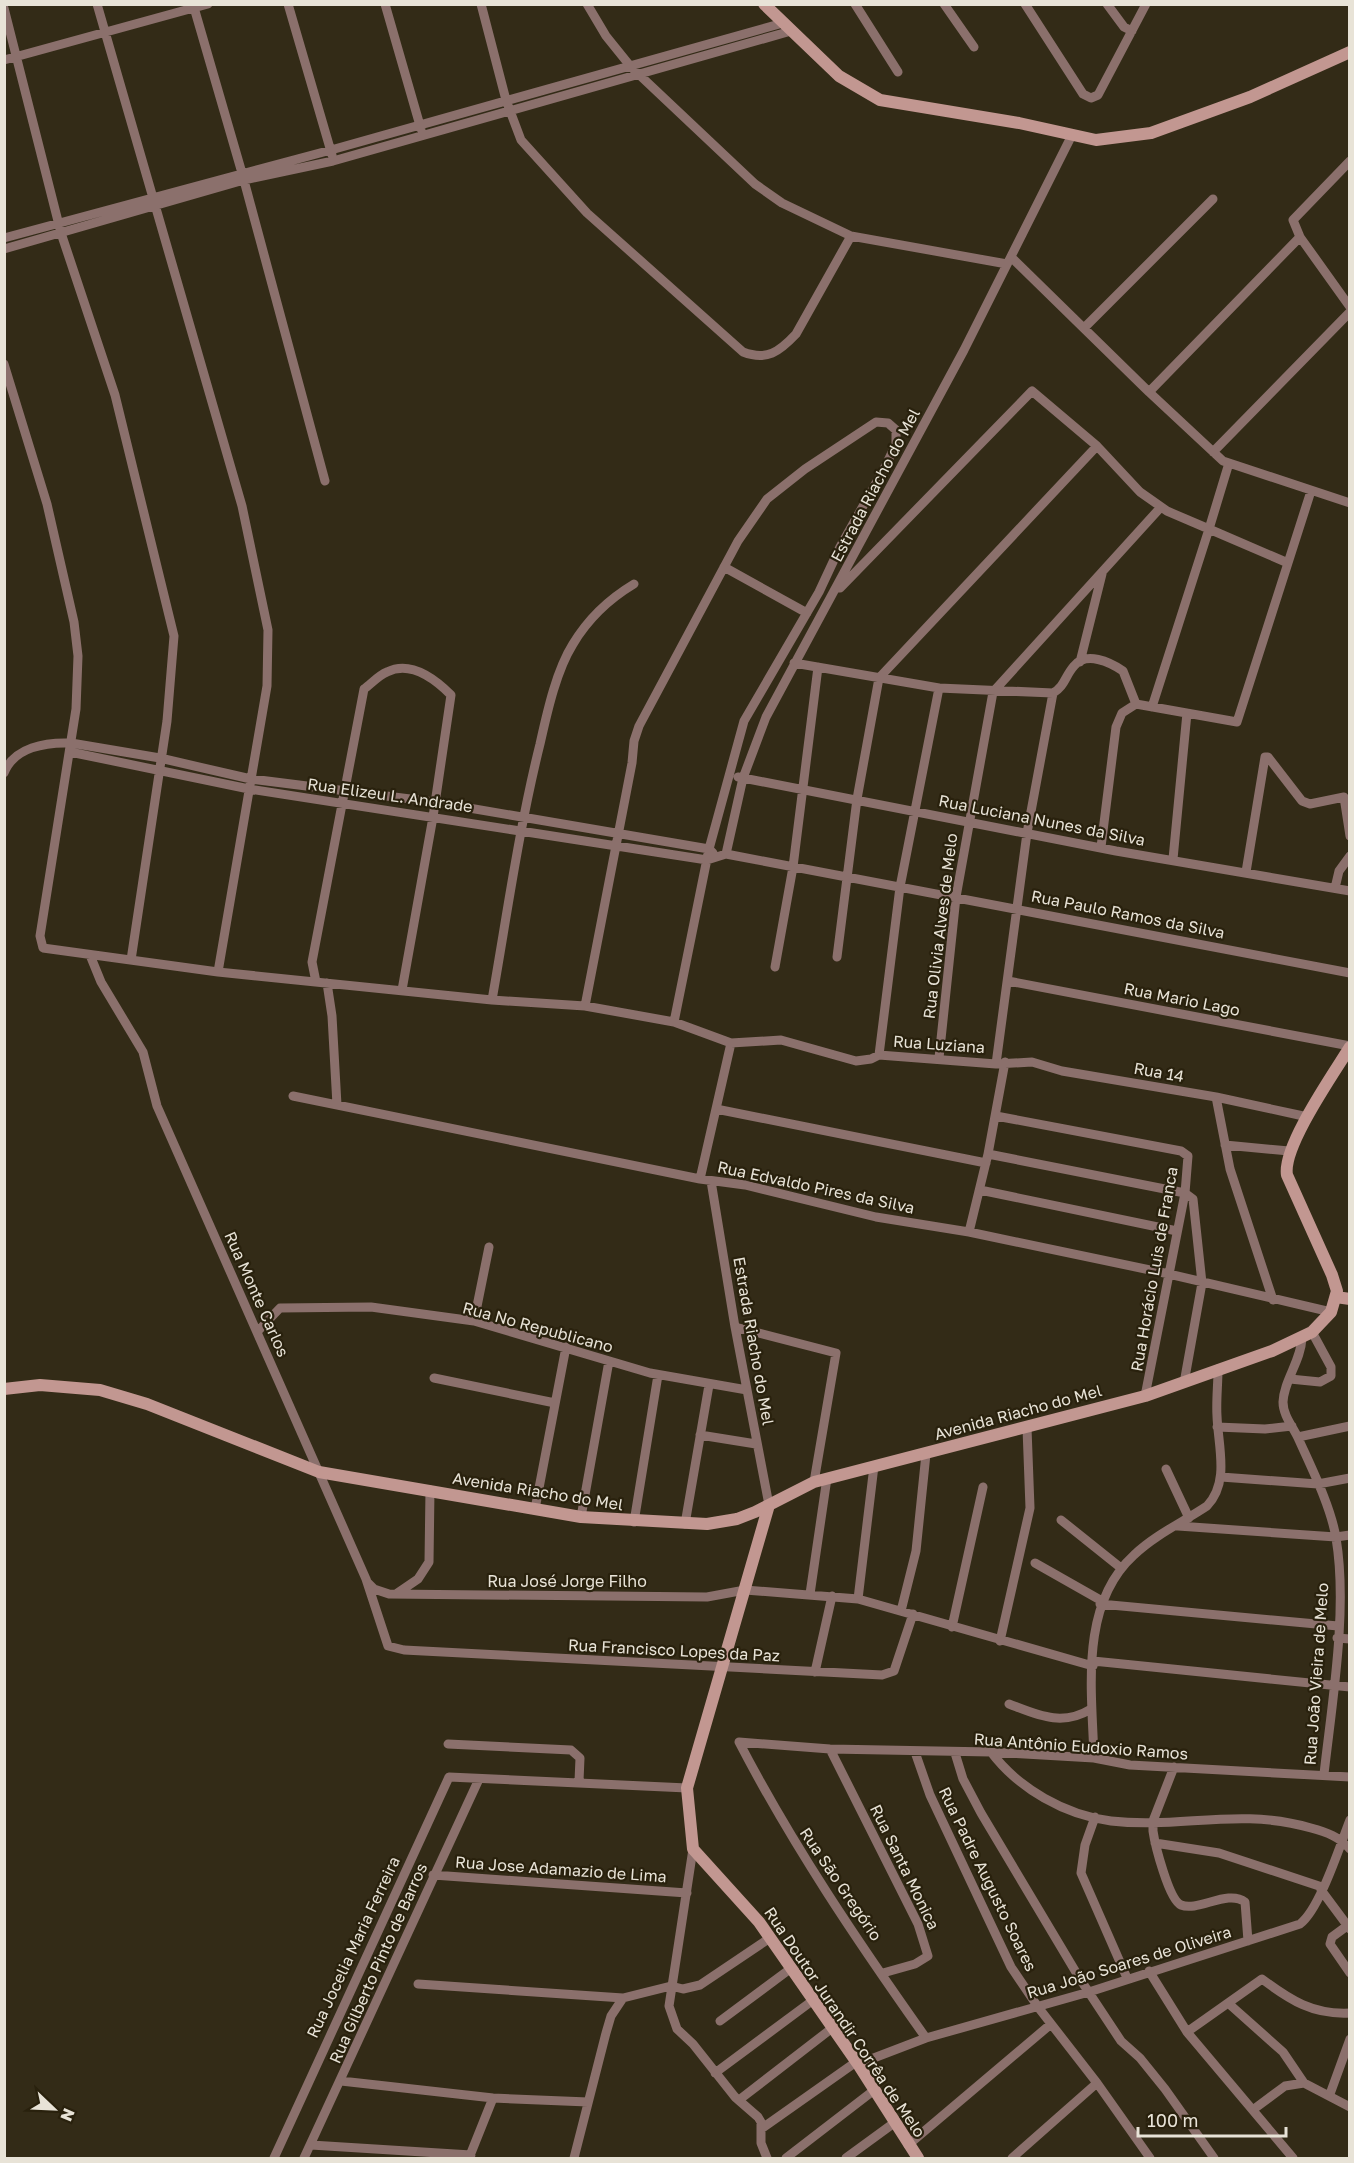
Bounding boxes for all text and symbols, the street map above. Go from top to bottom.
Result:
street label: Estrada Riacho do Mel [826,405,924,565]
street label: Rua Elizeu L. Andrade [306,774,474,816]
street label: Rua Luciana Nunes da Silva [937,790,1147,850]
street label: Rua Olivia Alves de Melo [919,832,961,1020]
street label: Rua Paulo Ramos da Silva [1030,885,1226,943]
street label: Rua Mario Lago [1122,978,1242,1020]
street label: Rua Luziana [892,1031,986,1057]
street label: Rua 14 [1132,1058,1186,1086]
street label: Rua Edvaldo Pires da Silva [716,1156,916,1218]
street label: Rua Horácio Luis de Franca [1126,1165,1182,1373]
street label: Rua Monte Carlos [220,1228,294,1360]
street label: Estrada Riacho do Mel [729,1255,779,1427]
street label: Rua No Republicano [461,1297,615,1357]
street label: Avenida Riacho do Mel [932,1380,1104,1444]
street label: Avenida Riacho do Mel [451,1468,625,1514]
street label: Rua José Jorge Filho [487,1571,647,1591]
street label: Rua João Vieira de Melo [1300,1582,1332,1766]
street label: Rua Francisco Lopes da Paz [568,1634,780,1666]
street label: Rua Antônio Eudoxio Ramos [973,1729,1189,1763]
street label: Rua Padre Augusto Soares [935,1784,1041,1974]
street label: Rua Santa Monica [866,1801,944,1933]
street label: Rua São Gregório [796,1824,886,1944]
street label: Rua Jose Adamazio de Lima [455,1852,667,1886]
street label: Rua Jocelia Maria Ferreira [302,1853,404,2041]
street label: Rua Gilberto Pinto de Barros [325,1860,431,2066]
street label: Rua Doutor Jurandir Corrêa de Melo [760,1903,930,2141]
street label: Rua João Soares de Oliveira [1024,1921,1234,2003]
north arrow [24,2079,84,2139]
scale bar [1138,2100,1286,2138]
text: N [56,2105,79,2124]
text: 100 m [1147,2109,1198,2131]

